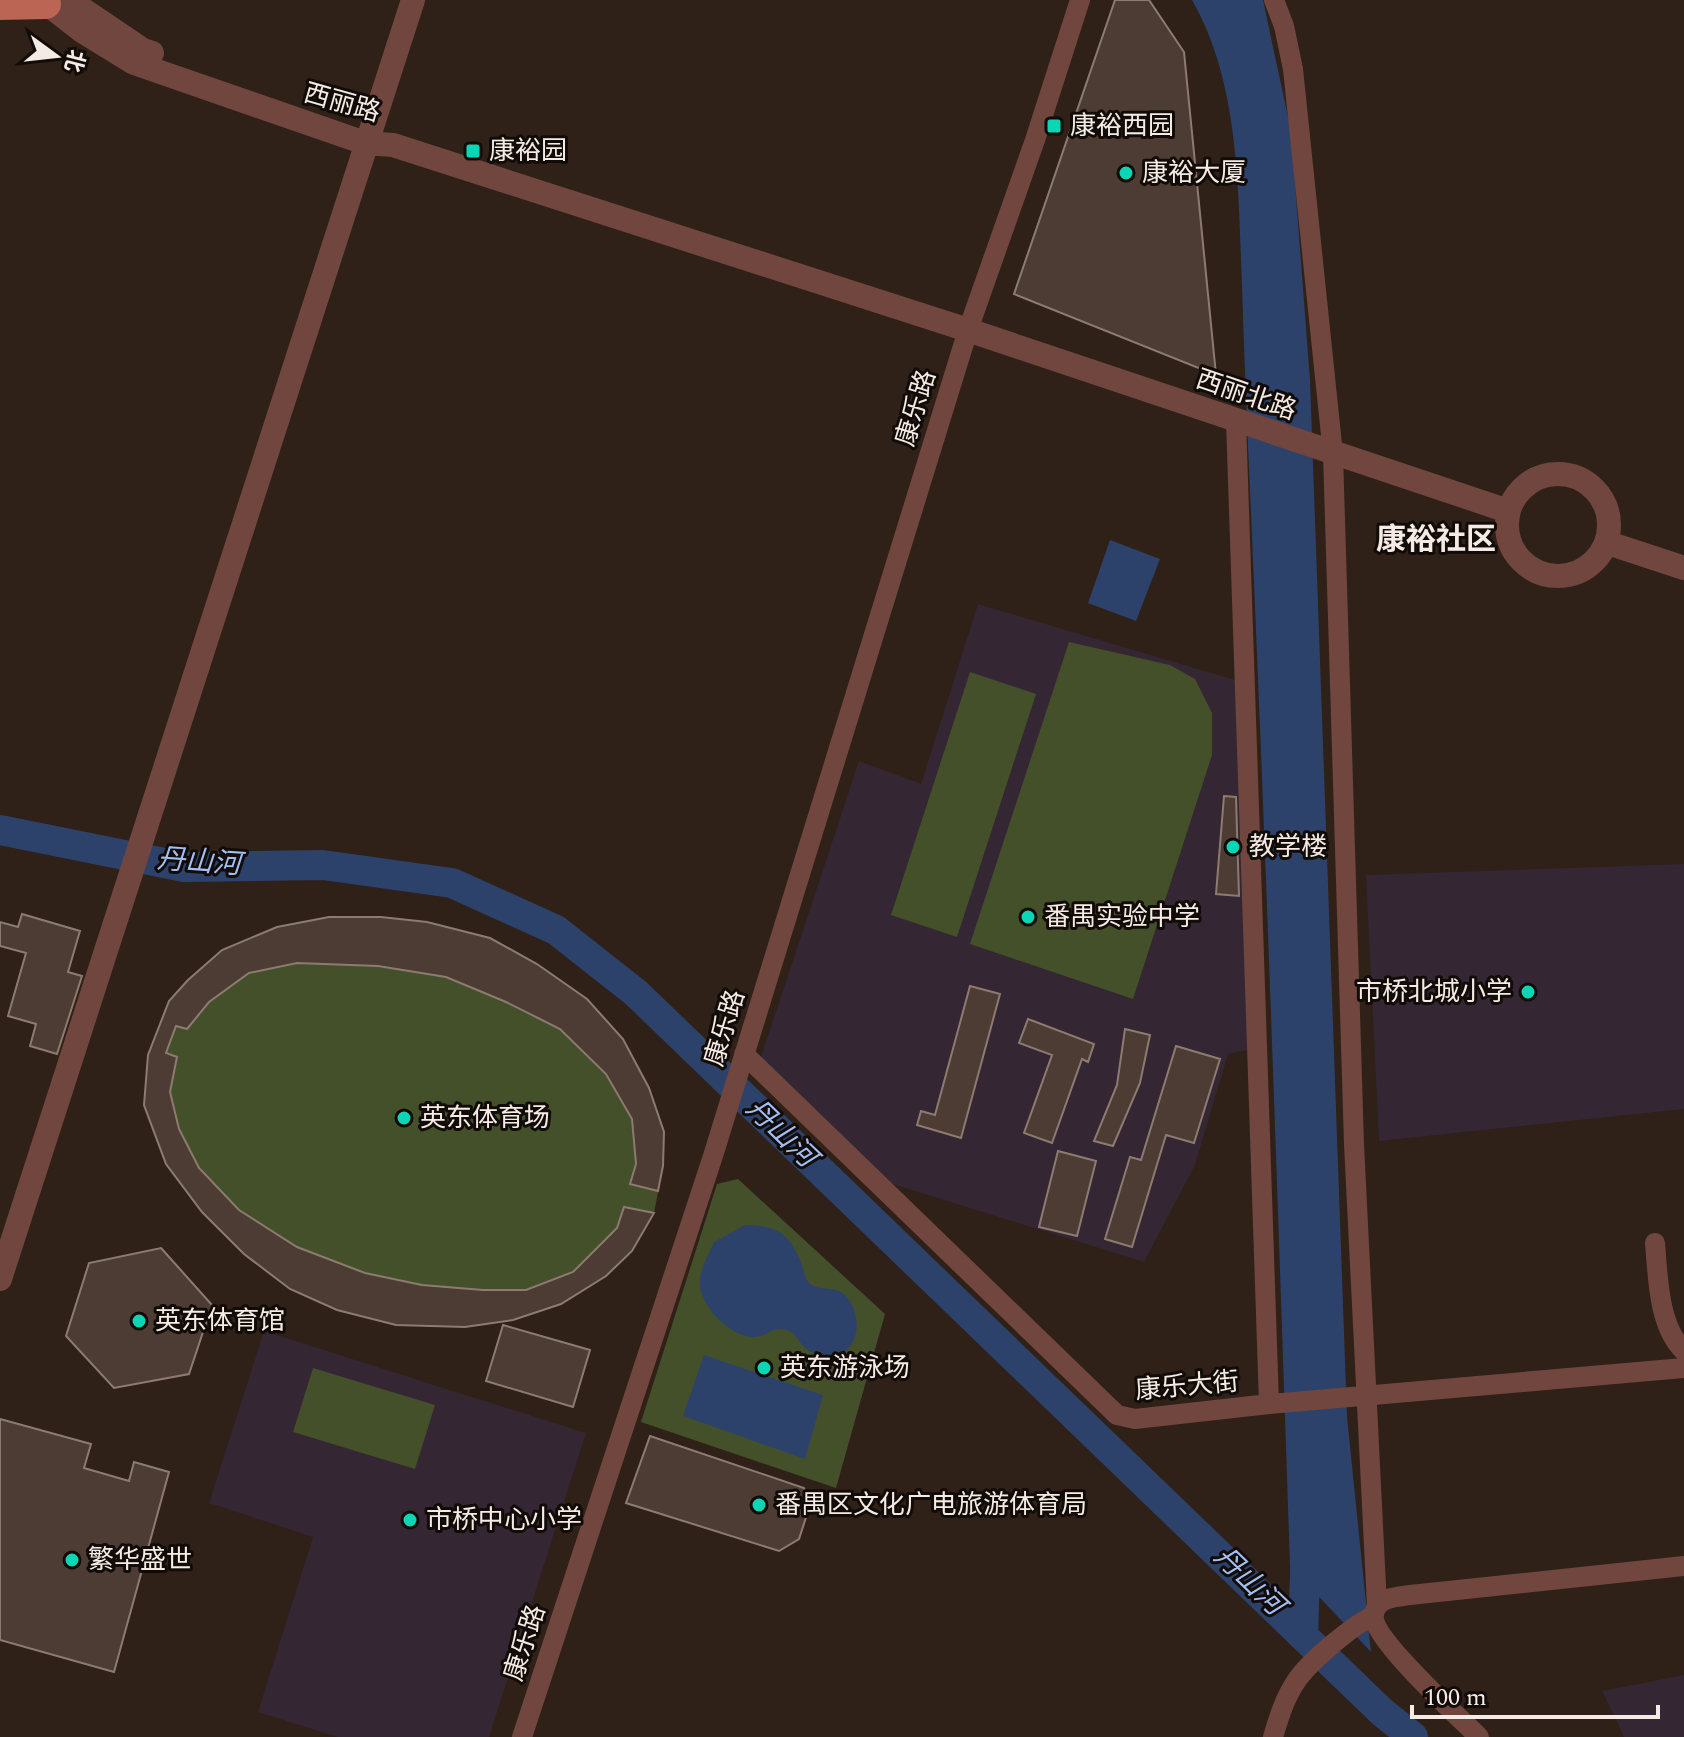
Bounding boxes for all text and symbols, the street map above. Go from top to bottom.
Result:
north arrow [16,16,96,96]
text: 北 [55,46,93,76]
street label: 西丽路 [299,73,385,133]
place label: 康裕西园 [1070,106,1174,146]
marker: 康裕西园 [1045,117,1063,135]
place label: 康裕园 [489,131,567,171]
marker: 康裕园 [464,142,482,160]
place label: 康裕大厦 [1142,153,1246,193]
marker: 康裕大厦 [1117,164,1135,182]
street label: 西丽北路 [1190,359,1302,431]
street label: 康乐路 [885,365,947,451]
district label: 康裕社区 [1376,517,1496,563]
place label: 教学楼 [1249,827,1327,867]
water label: 丹山河 [156,838,247,887]
marker: 教学楼 [1224,838,1242,856]
place label: 番禺实验中学 [1044,897,1200,937]
marker: 番禺实验中学 [1019,908,1037,926]
place label: 市桥北城小学 [1356,972,1512,1012]
marker: 市桥北城小学 [1519,983,1537,1001]
street label: 康乐路 [694,985,756,1071]
water label: 丹山河 [736,1088,830,1181]
place label: 英东体育场 [420,1098,550,1138]
marker: 英东体育场 [395,1109,413,1127]
place label: 英东体育馆 [155,1301,285,1341]
marker: 英东体育馆 [130,1312,148,1330]
place label: 英东游泳场 [780,1348,910,1388]
marker: 英东游泳场 [755,1359,773,1377]
street label: 康乐大街 [1133,1362,1241,1410]
place label: 番禺区文化广电旅游体育局 [775,1485,1087,1525]
marker: 番禺区文化广电旅游体育局 [750,1496,768,1514]
place label: 市桥中心小学 [426,1500,582,1540]
marker: 市桥中心小学 [401,1511,419,1529]
water label: 丹山河 [1204,1536,1298,1629]
place label: 繁华盛世 [88,1540,192,1580]
marker: 繁华盛世 [63,1551,81,1569]
street label: 康乐路 [494,1600,556,1686]
scale bar [1412,1669,1658,1719]
text: 100 m [1424,1680,1487,1716]

